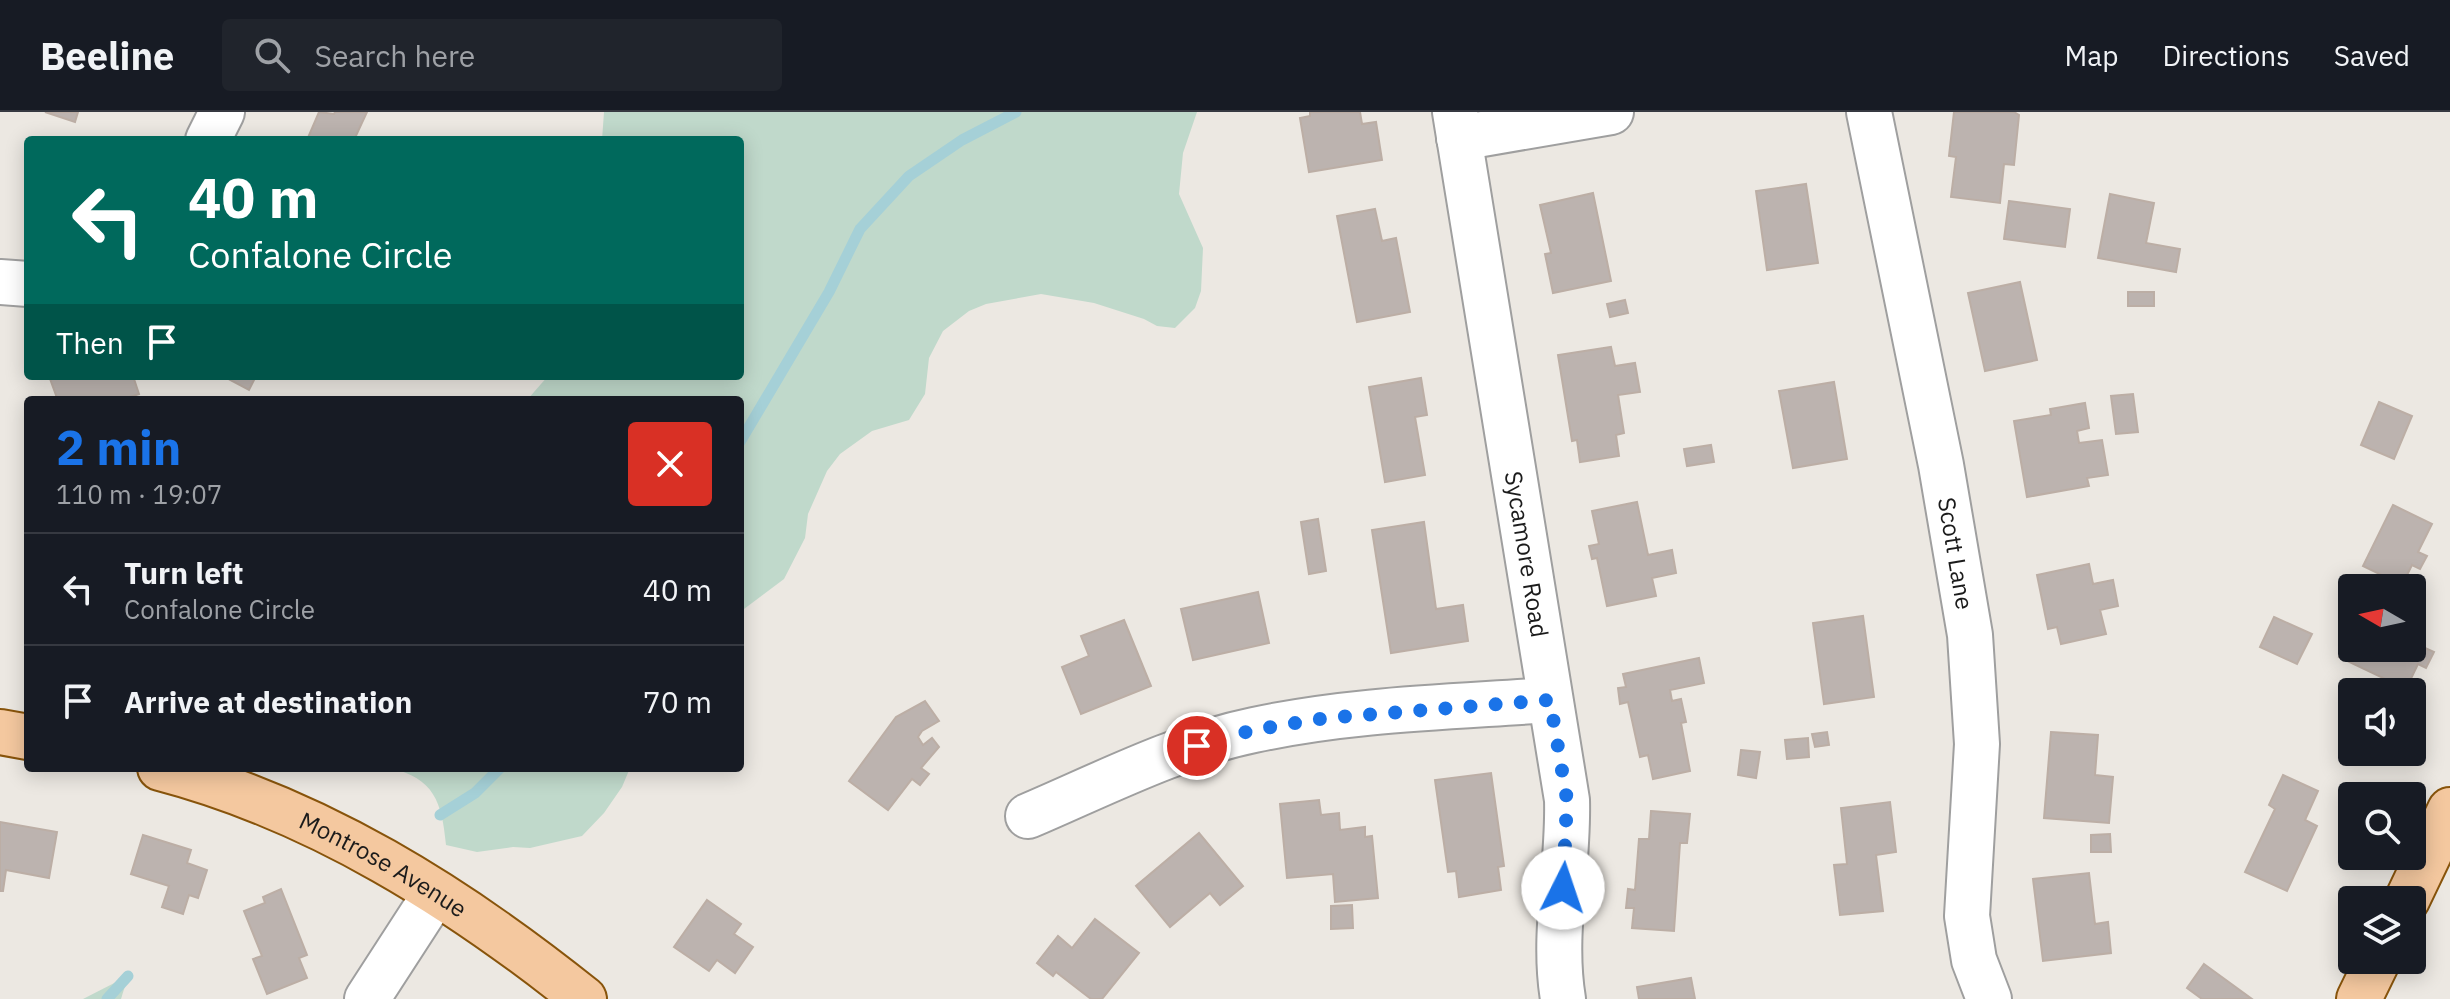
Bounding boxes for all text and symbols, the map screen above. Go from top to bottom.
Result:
search box [222,19,782,91]
text: Beeline [40,31,174,80]
icon: search [250,33,294,77]
text: Search here [314,36,475,75]
text: Map [2064,37,2118,74]
text: Directions [2162,37,2290,74]
text: Saved [2334,37,2410,74]
text: 40 m [188,161,318,233]
icon: left [56,168,160,272]
text: Confalone Circle [188,231,453,278]
icon: arrive [140,320,184,364]
text: Then [56,323,124,362]
text: 2 min [56,416,181,478]
button: close [628,422,712,506]
street label: Sycamore Road [1498,469,1556,640]
text: 110 m · 19:07 [56,477,222,511]
street label: Scott Lane [1931,495,1981,612]
text: Turn left [124,553,243,592]
icon: left [56,567,100,611]
text: 40 m [643,570,712,609]
north arrow [2338,574,2426,662]
map controls [2338,574,2426,974]
text: Confalone Circle [124,592,315,626]
button: sound [2338,678,2426,766]
icon: arrive [56,679,100,723]
text: Arrive at destination [124,682,412,721]
text: 70 m [643,682,712,721]
pin [1163,712,1231,780]
icon: arrive [1175,724,1219,768]
button: search [2338,782,2426,870]
street label: Montrose Avenue [294,804,473,924]
position arrow [1521,846,1605,930]
button: layers [2338,886,2426,974]

